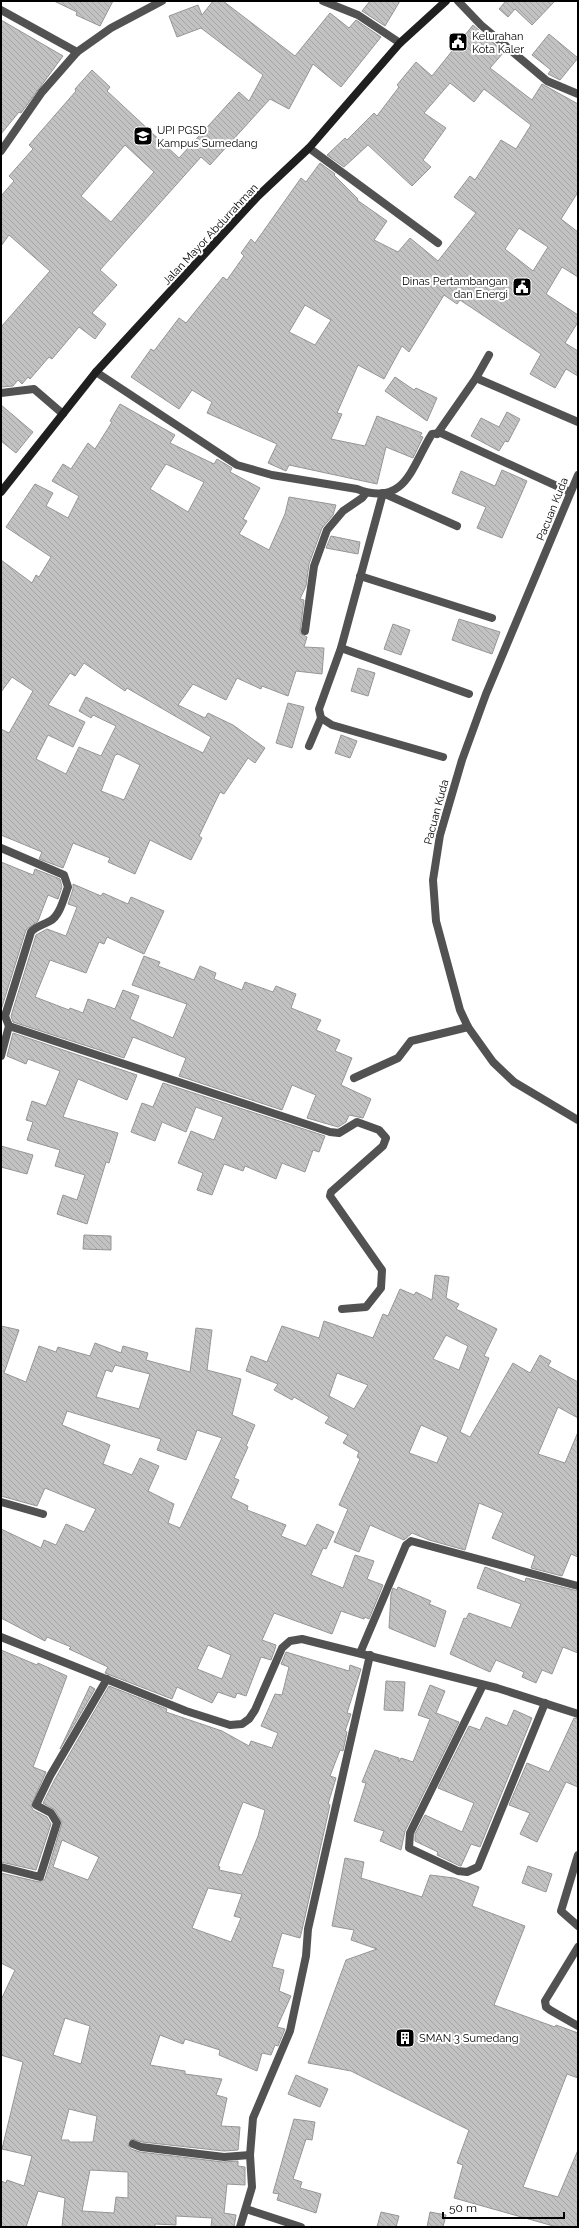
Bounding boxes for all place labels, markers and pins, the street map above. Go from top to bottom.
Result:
place label: Kelurahan Kota Kaler [472,30,524,56]
public building icon: Kelurahan Kota Kaler [447,31,469,53]
place label: UPI PGSD Kampus Sumedang [157,124,257,150]
school or university icon: UPI PGSD Kampus Sumedang [132,125,154,147]
place label: Dinas Pertambangan dan Energi [402,275,508,301]
public building icon: Dinas Pertambangan dan Energi [511,276,533,298]
building icon: SMAN 3 Sumedang [394,2027,416,2049]
place label: SMAN 3 Sumedang [419,2032,519,2045]

